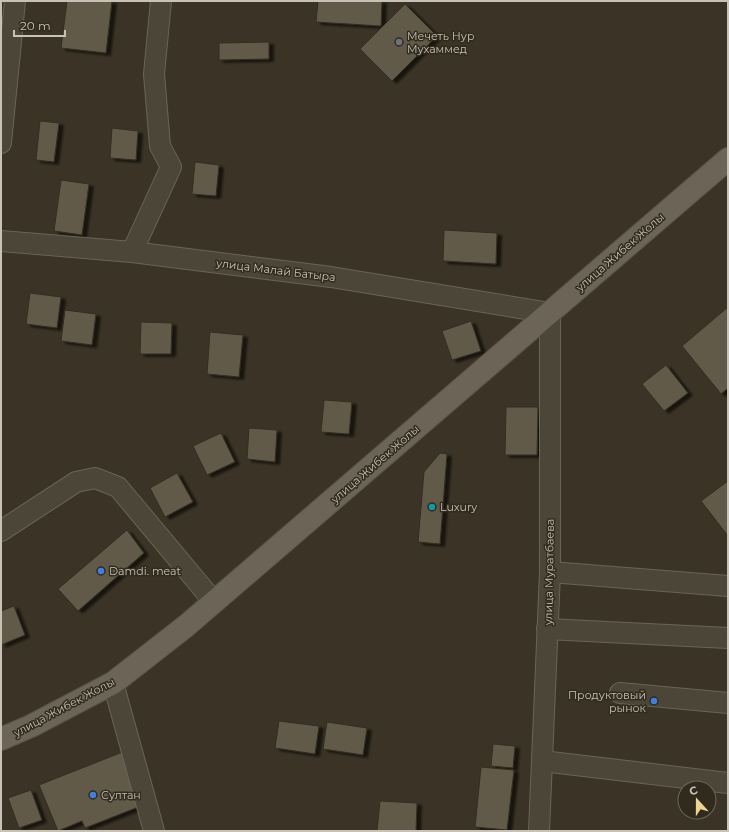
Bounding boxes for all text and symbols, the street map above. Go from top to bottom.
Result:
scale bar [14,12,65,38]
text: 20 m [20,18,51,33]
place label: Мечеть Нур Мухаммед [407,29,475,56]
marker: Мечеть Нур Мухаммед [394,37,404,47]
street label: улица Жибек Жолы [572,210,667,295]
street label: улица Малай Батыра [215,256,337,284]
street label: улица Жибек Жолы [327,422,422,507]
place label: Luxury [440,500,477,514]
marker: Luxury [427,502,437,512]
street label: улица Муратбаева [541,519,557,626]
place label: Damdi. meat [109,564,182,578]
marker: Damdi. meat [96,566,106,576]
street label: улица Жибек Жолы [10,674,117,740]
place label: Продуктовый рынок [568,688,647,715]
marker: Продуктовый рынок [649,696,659,706]
north arrow [677,780,717,820]
text: С [687,783,700,799]
place label: Султан [101,788,141,802]
marker: Султан [88,790,98,800]

